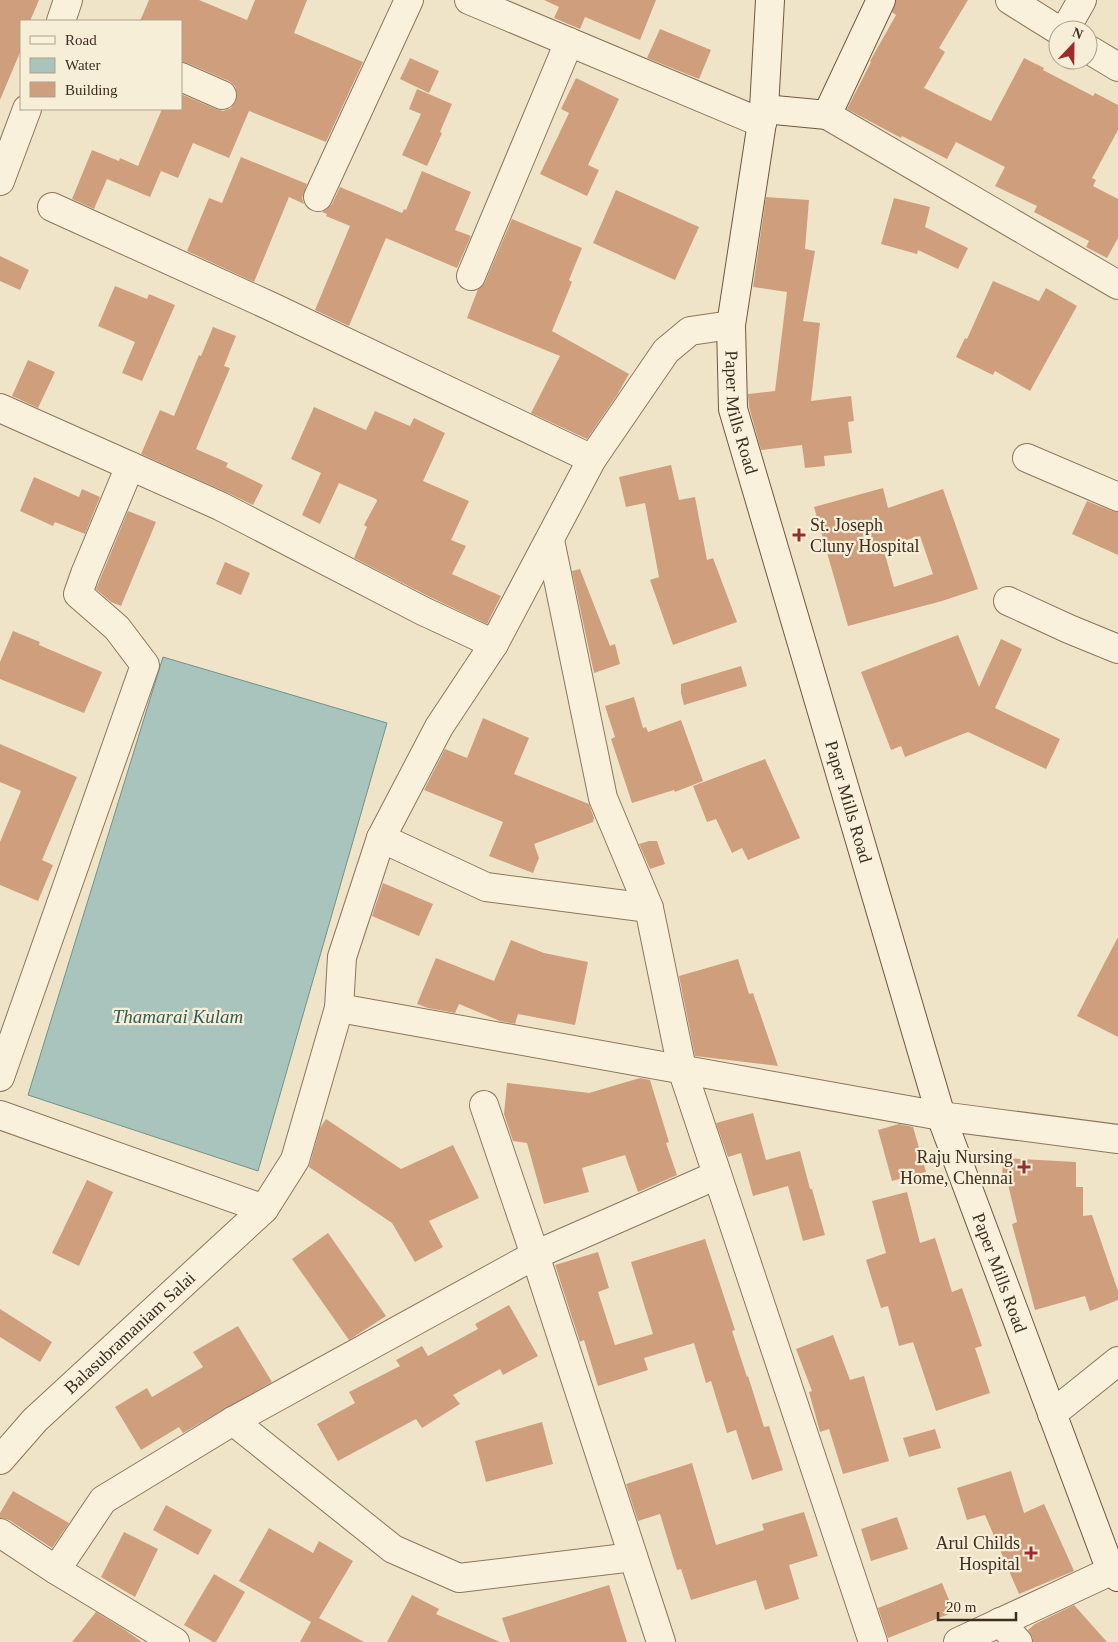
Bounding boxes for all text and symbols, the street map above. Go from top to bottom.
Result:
legend [20,20,182,110]
north arrow [1048,20,1098,70]
text: N [1070,25,1085,42]
text: Road [65,32,97,48]
text: Water [65,57,100,73]
text: Building [65,82,118,98]
street label: Paper Mills Road [722,350,762,476]
place label: St. Joseph Cluny Hospital [810,515,920,556]
marker: St. Joseph Cluny Hospital [792,528,806,542]
street label: Paper Mills Road [821,738,876,865]
water label: Thamarai Kulam [113,1006,243,1027]
place label: Raju Nursing Home, Chennai [900,1147,1013,1188]
marker: Raju Nursing Home, Chennai [1017,1160,1031,1174]
street label: Paper Mills Road [968,1210,1031,1335]
street label: Balasubramaniam Salai [60,1268,199,1398]
place label: Arul Childs Hospital [935,1533,1020,1574]
marker: Arul Childs Hospital [1024,1546,1038,1560]
scale bar [938,1590,1016,1622]
text: 20 m [946,1599,977,1615]

